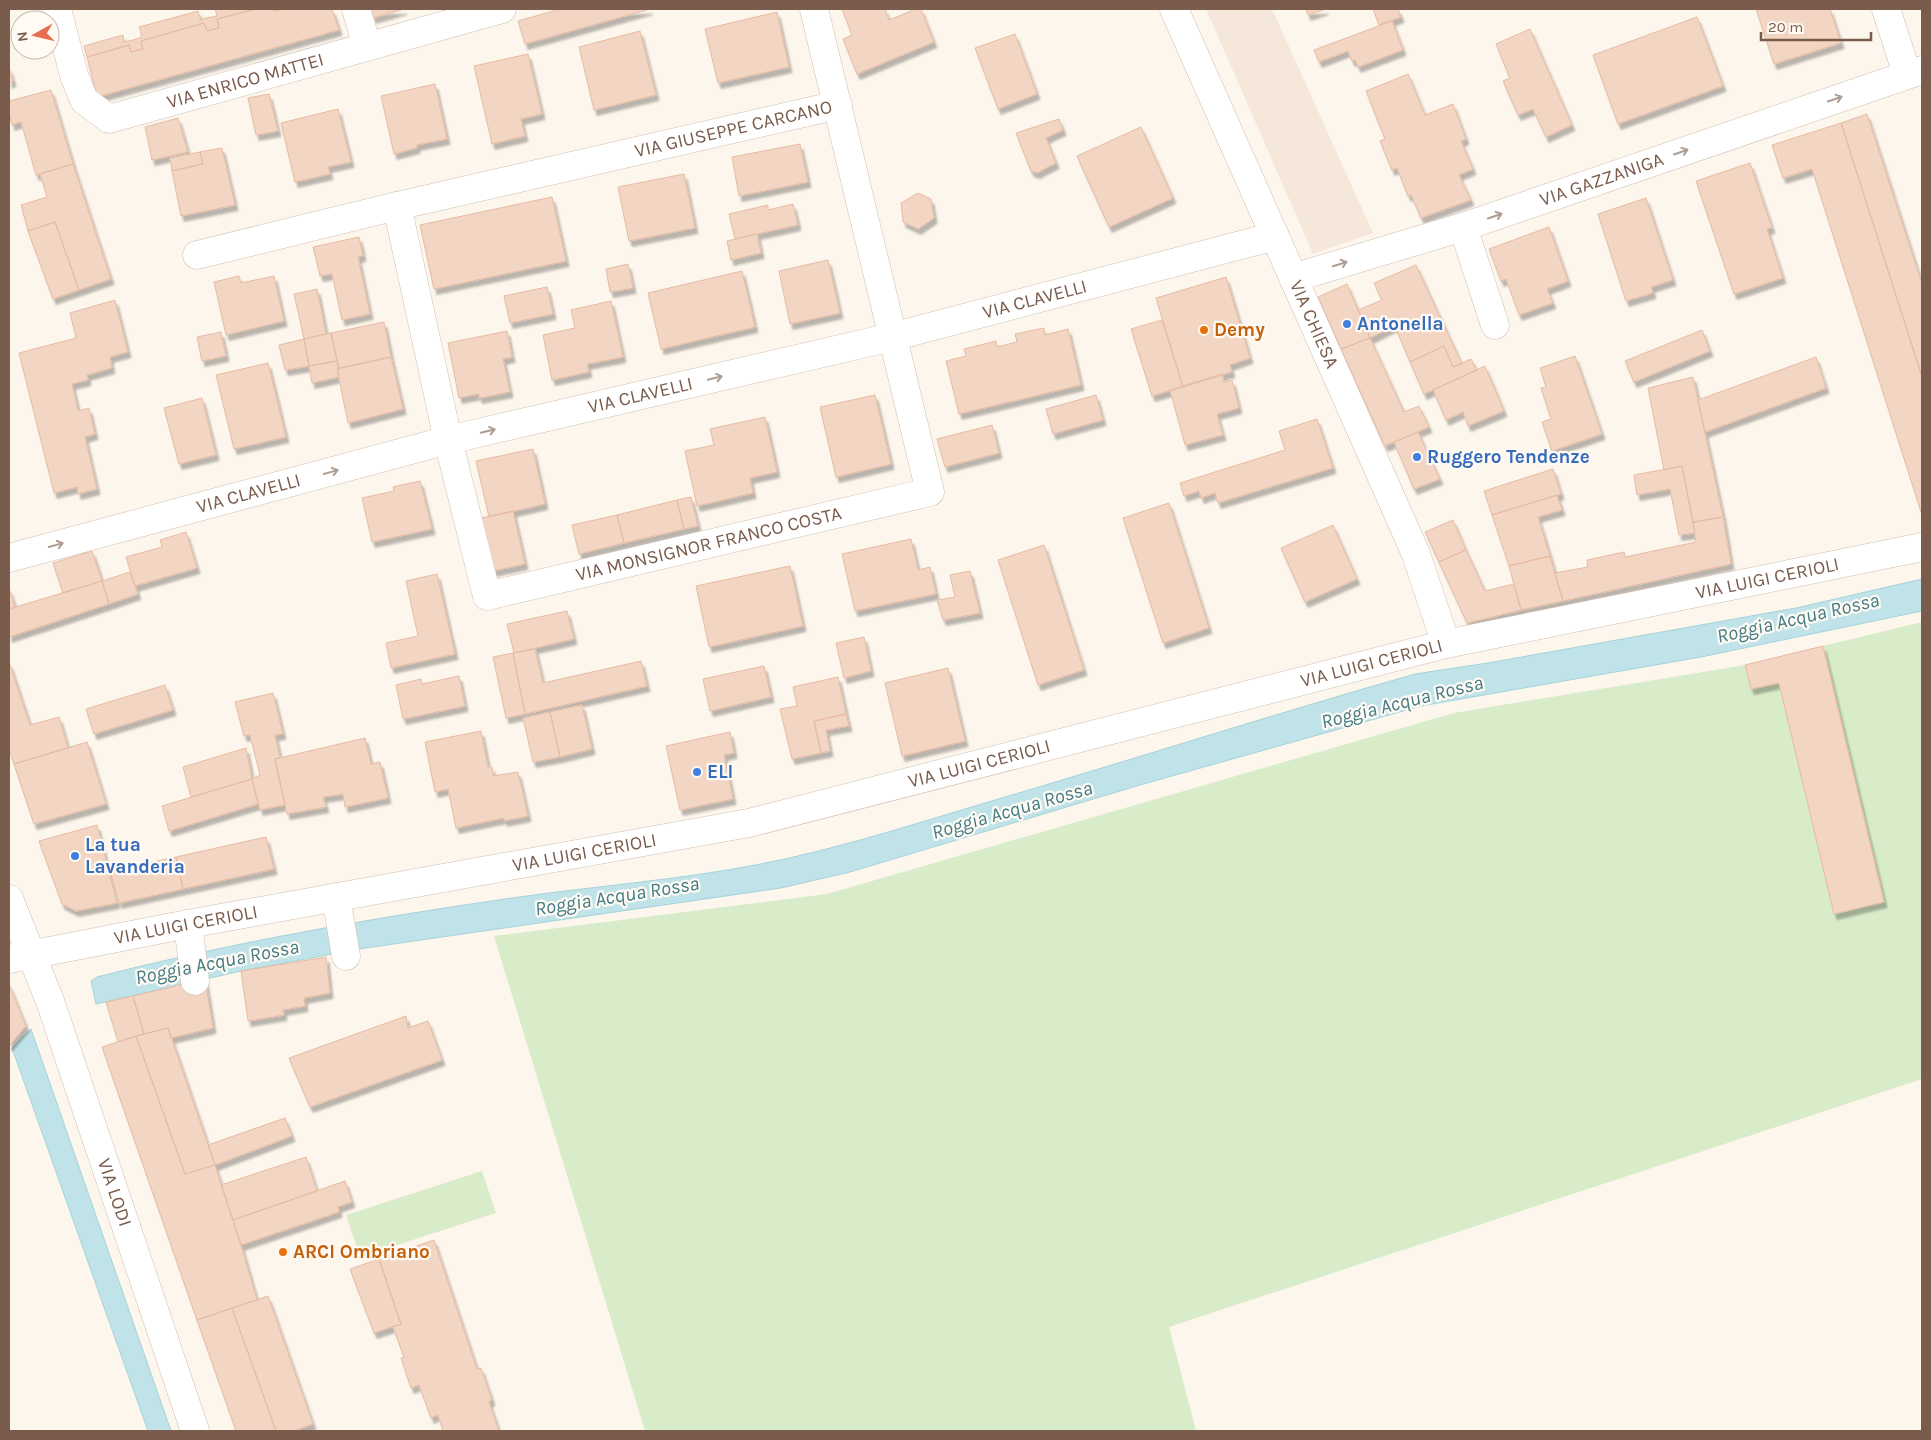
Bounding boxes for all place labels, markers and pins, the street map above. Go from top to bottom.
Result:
place label: Antonella [1357,313,1444,335]
marker: Antonella [1341,318,1353,330]
place label: Demy [1214,319,1265,341]
marker: Demy [1198,324,1210,336]
place label: Ruggero Tendenze [1427,446,1590,468]
marker: Ruggero Tendenze [1411,451,1423,463]
place label: ELI [707,761,733,783]
marker: ELI [691,766,703,778]
place label: La tua Lavanderia [85,834,185,878]
marker: La tua Lavanderia [69,850,81,862]
place label: ARCI Ombriano [293,1241,430,1263]
marker: ARCI Ombriano [277,1246,289,1258]

